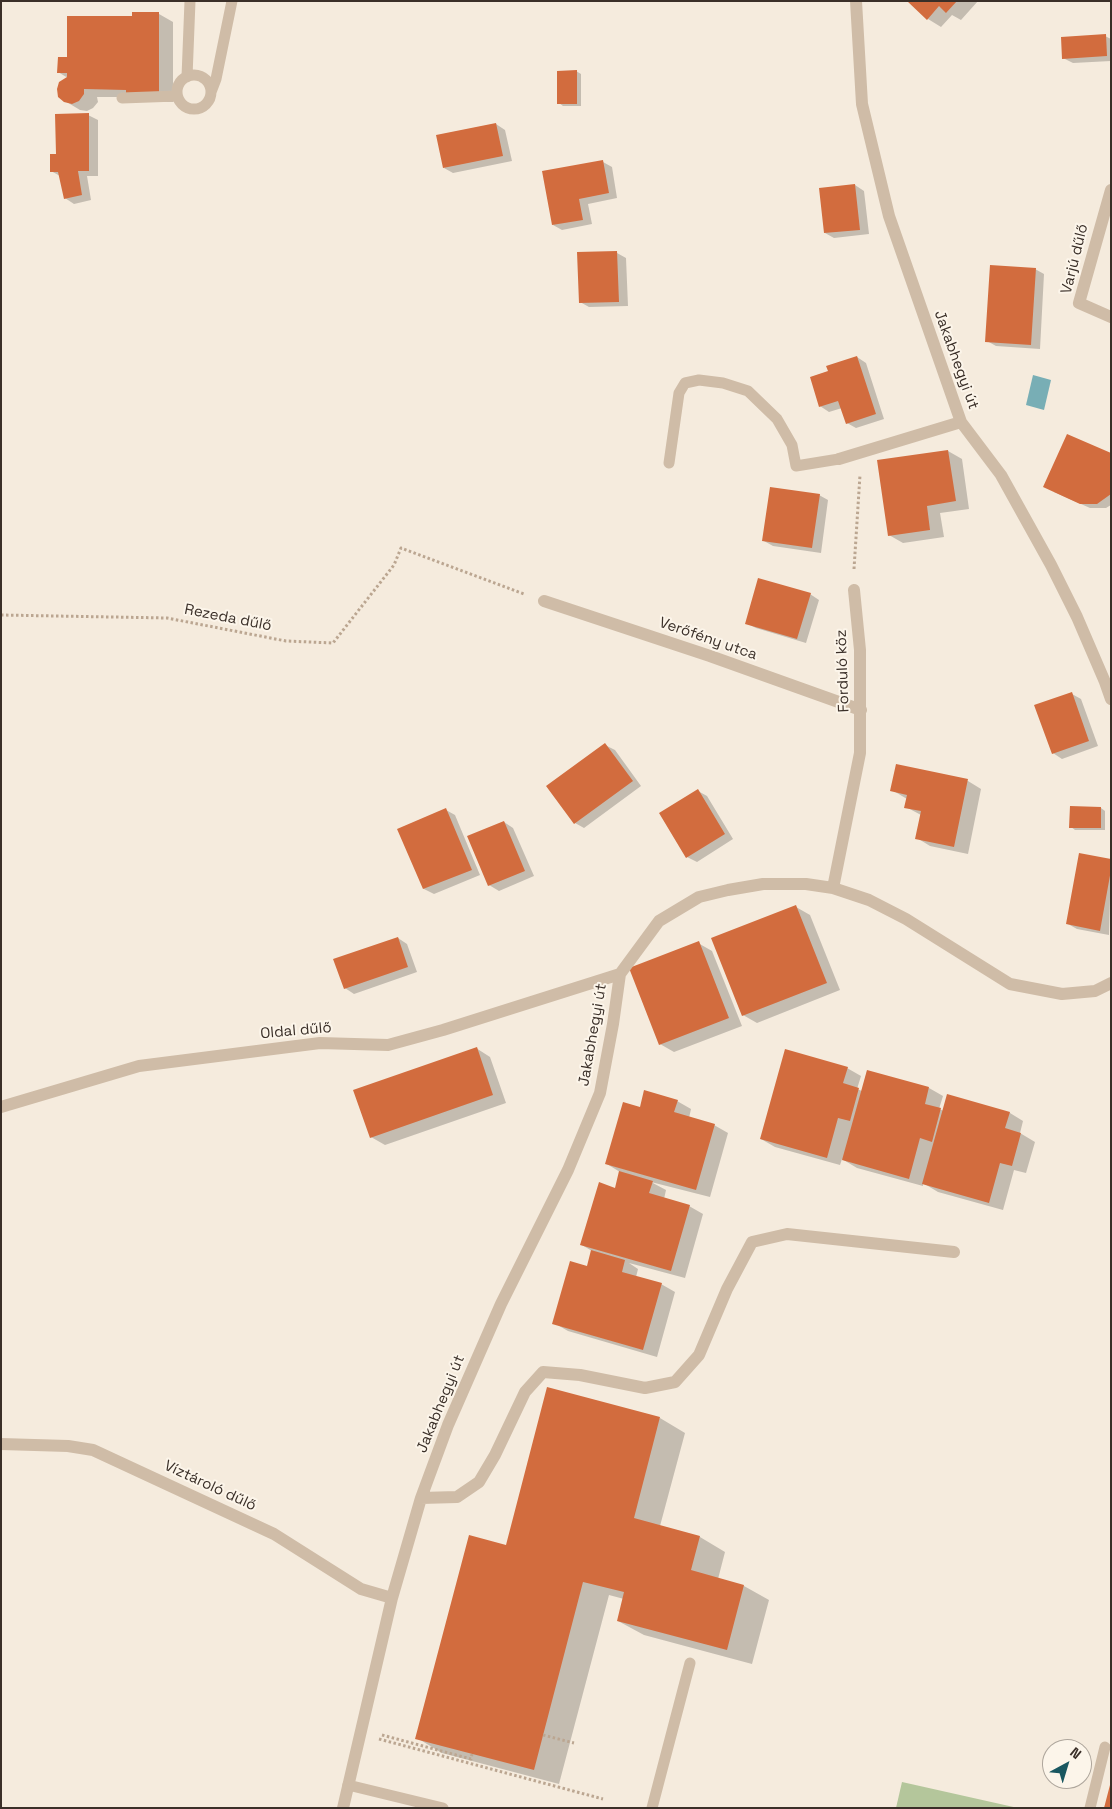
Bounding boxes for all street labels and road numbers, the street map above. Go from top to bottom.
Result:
street label: Varjú dűlő [1058,222,1092,296]
street label: Jakabhegyi út [930,308,982,412]
street label: Rezeda dűlő [183,601,273,635]
street label: Verőfény utca [657,614,759,664]
street label: Forduló köz [833,629,853,713]
street label: Jakabhegyi út [575,982,611,1088]
street label: Oldal dűlő [260,1019,332,1043]
street label: Jakabhegyi út [413,1352,469,1456]
street label: Víztároló dűlő [161,1457,259,1515]

